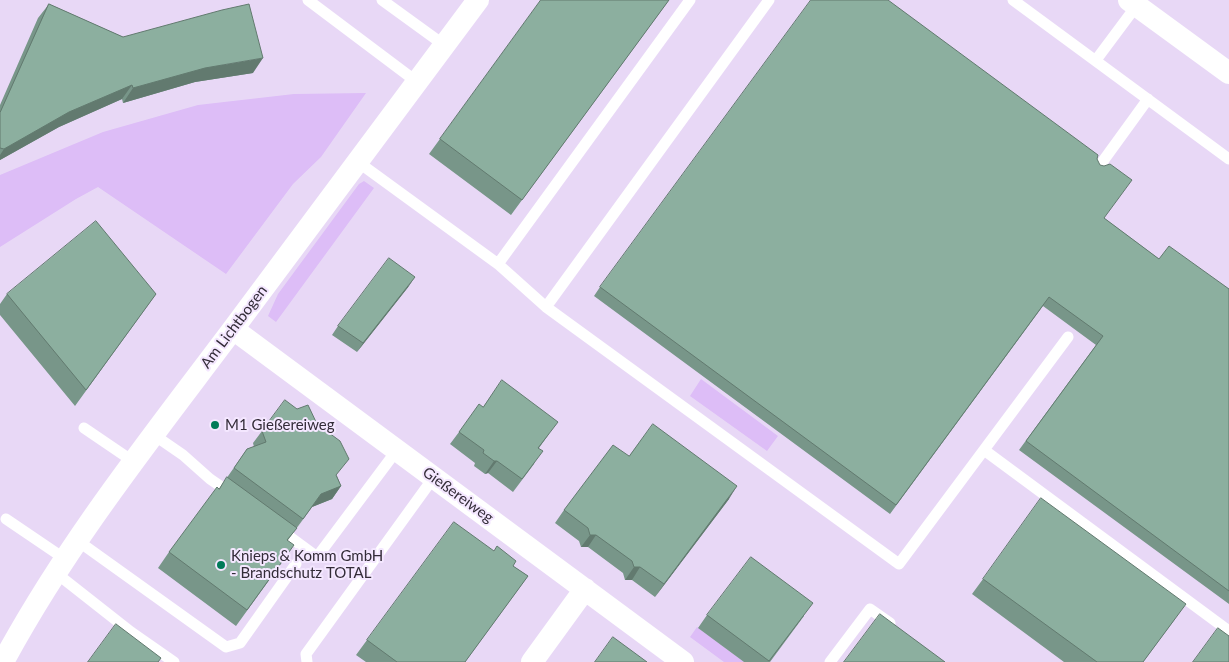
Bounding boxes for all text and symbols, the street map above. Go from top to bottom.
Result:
street label: Am Lichtbogen [197,282,271,372]
place label: M1 Gießereiweg [225,416,335,434]
marker: M1 Gießereiweg [209,419,221,431]
street label: Gießereiweg [419,463,497,527]
place label: Knieps & Komm GmbH - Brandschutz TOTAL [231,547,383,582]
marker: Knieps & Komm GmbH - Brandschutz TOTAL [215,559,227,571]

